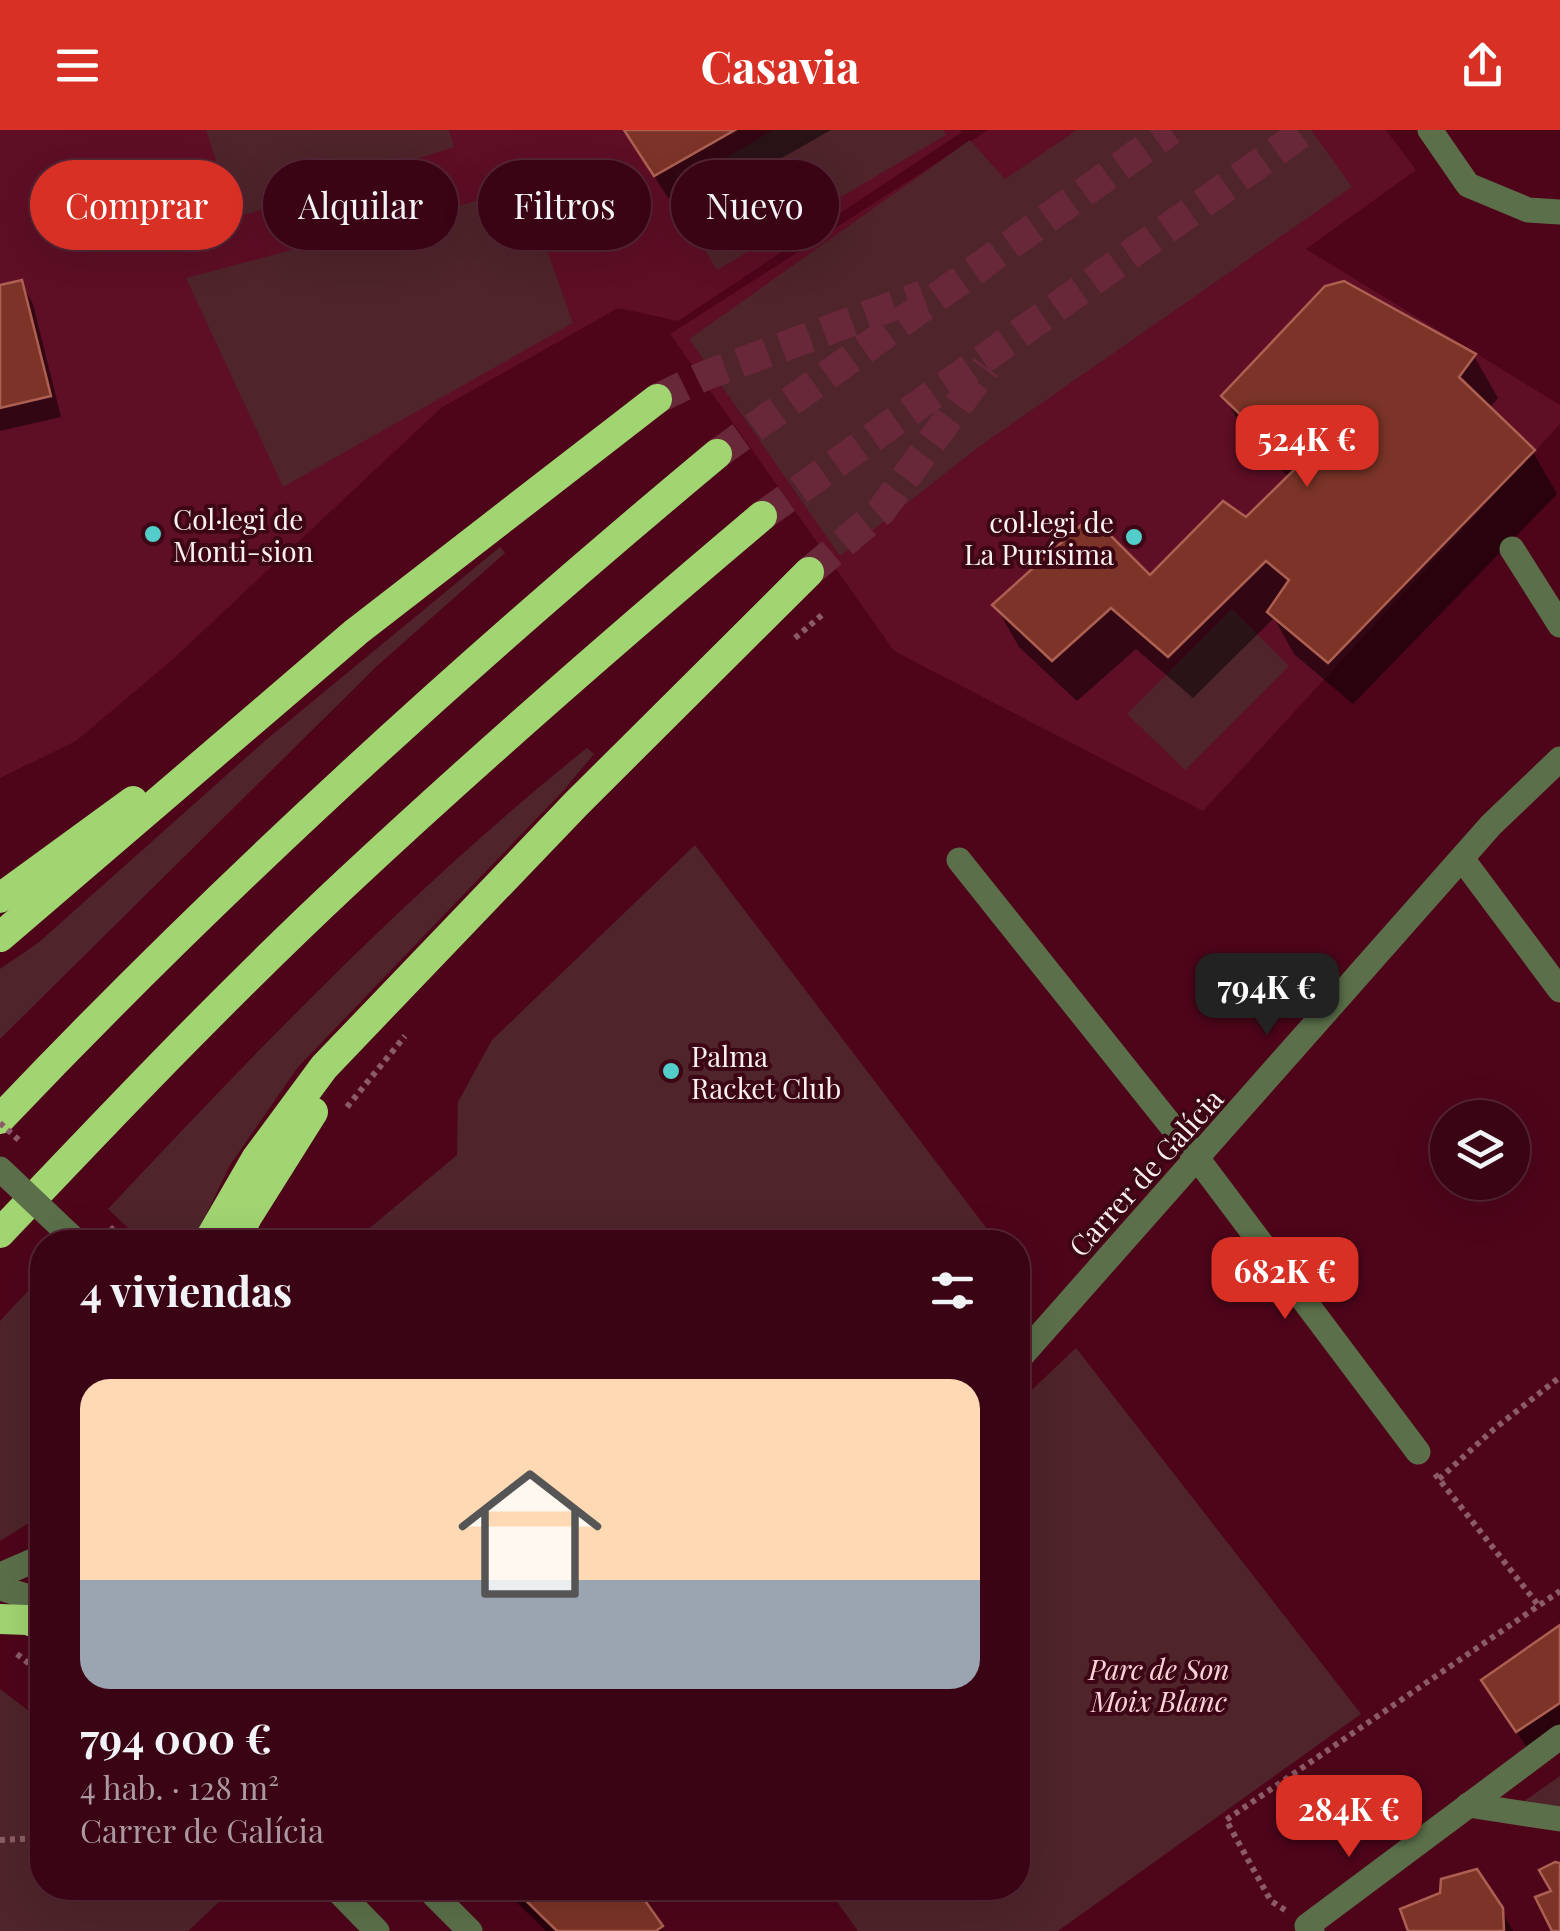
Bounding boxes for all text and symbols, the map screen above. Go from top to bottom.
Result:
text: Casavia [700,35,860,95]
icon: menu [50,38,105,93]
icon: share [1455,38,1510,93]
chip: Comprar [30,160,243,250]
chip: Alquilar [263,160,458,250]
chip: Filtros [478,160,651,250]
chip: Nuevo [671,160,839,250]
pin: 524K € [1226,405,1388,490]
text: 524K € [1258,416,1356,459]
place label: Col·legi de Monti-sion [173,500,314,569]
place label: col·legi de La Purísima [964,503,1114,572]
marker: Col·legi de Monti-sion [142,523,164,545]
marker: col·legi de La Purísima [1123,526,1145,548]
pin: 794K € [1186,953,1348,1038]
text: 794K € [1217,964,1317,1007]
place label: Palma Racket Club [691,1037,841,1106]
marker: Palma Racket Club [660,1060,682,1082]
street label: Carrer de Galícia [1060,1080,1230,1264]
map controls [1430,1100,1530,1200]
button: layers [1430,1100,1530,1200]
pin: 682K € [1204,1237,1366,1322]
text: 682K € [1233,1248,1337,1291]
text: 4 viviendas [80,1262,292,1318]
icon: filters [925,1263,980,1318]
icon: home [440,1444,620,1624]
park label: Parc de Son Moix Blanc [1087,1650,1230,1719]
text: 794 000 € [80,1709,272,1765]
text: 4 hab. · 128 m² [80,1765,279,1808]
pin: 284K € [1268,1775,1430,1860]
text: 284K € [1298,1786,1400,1829]
text: Carrer de Galícia [80,1808,324,1851]

